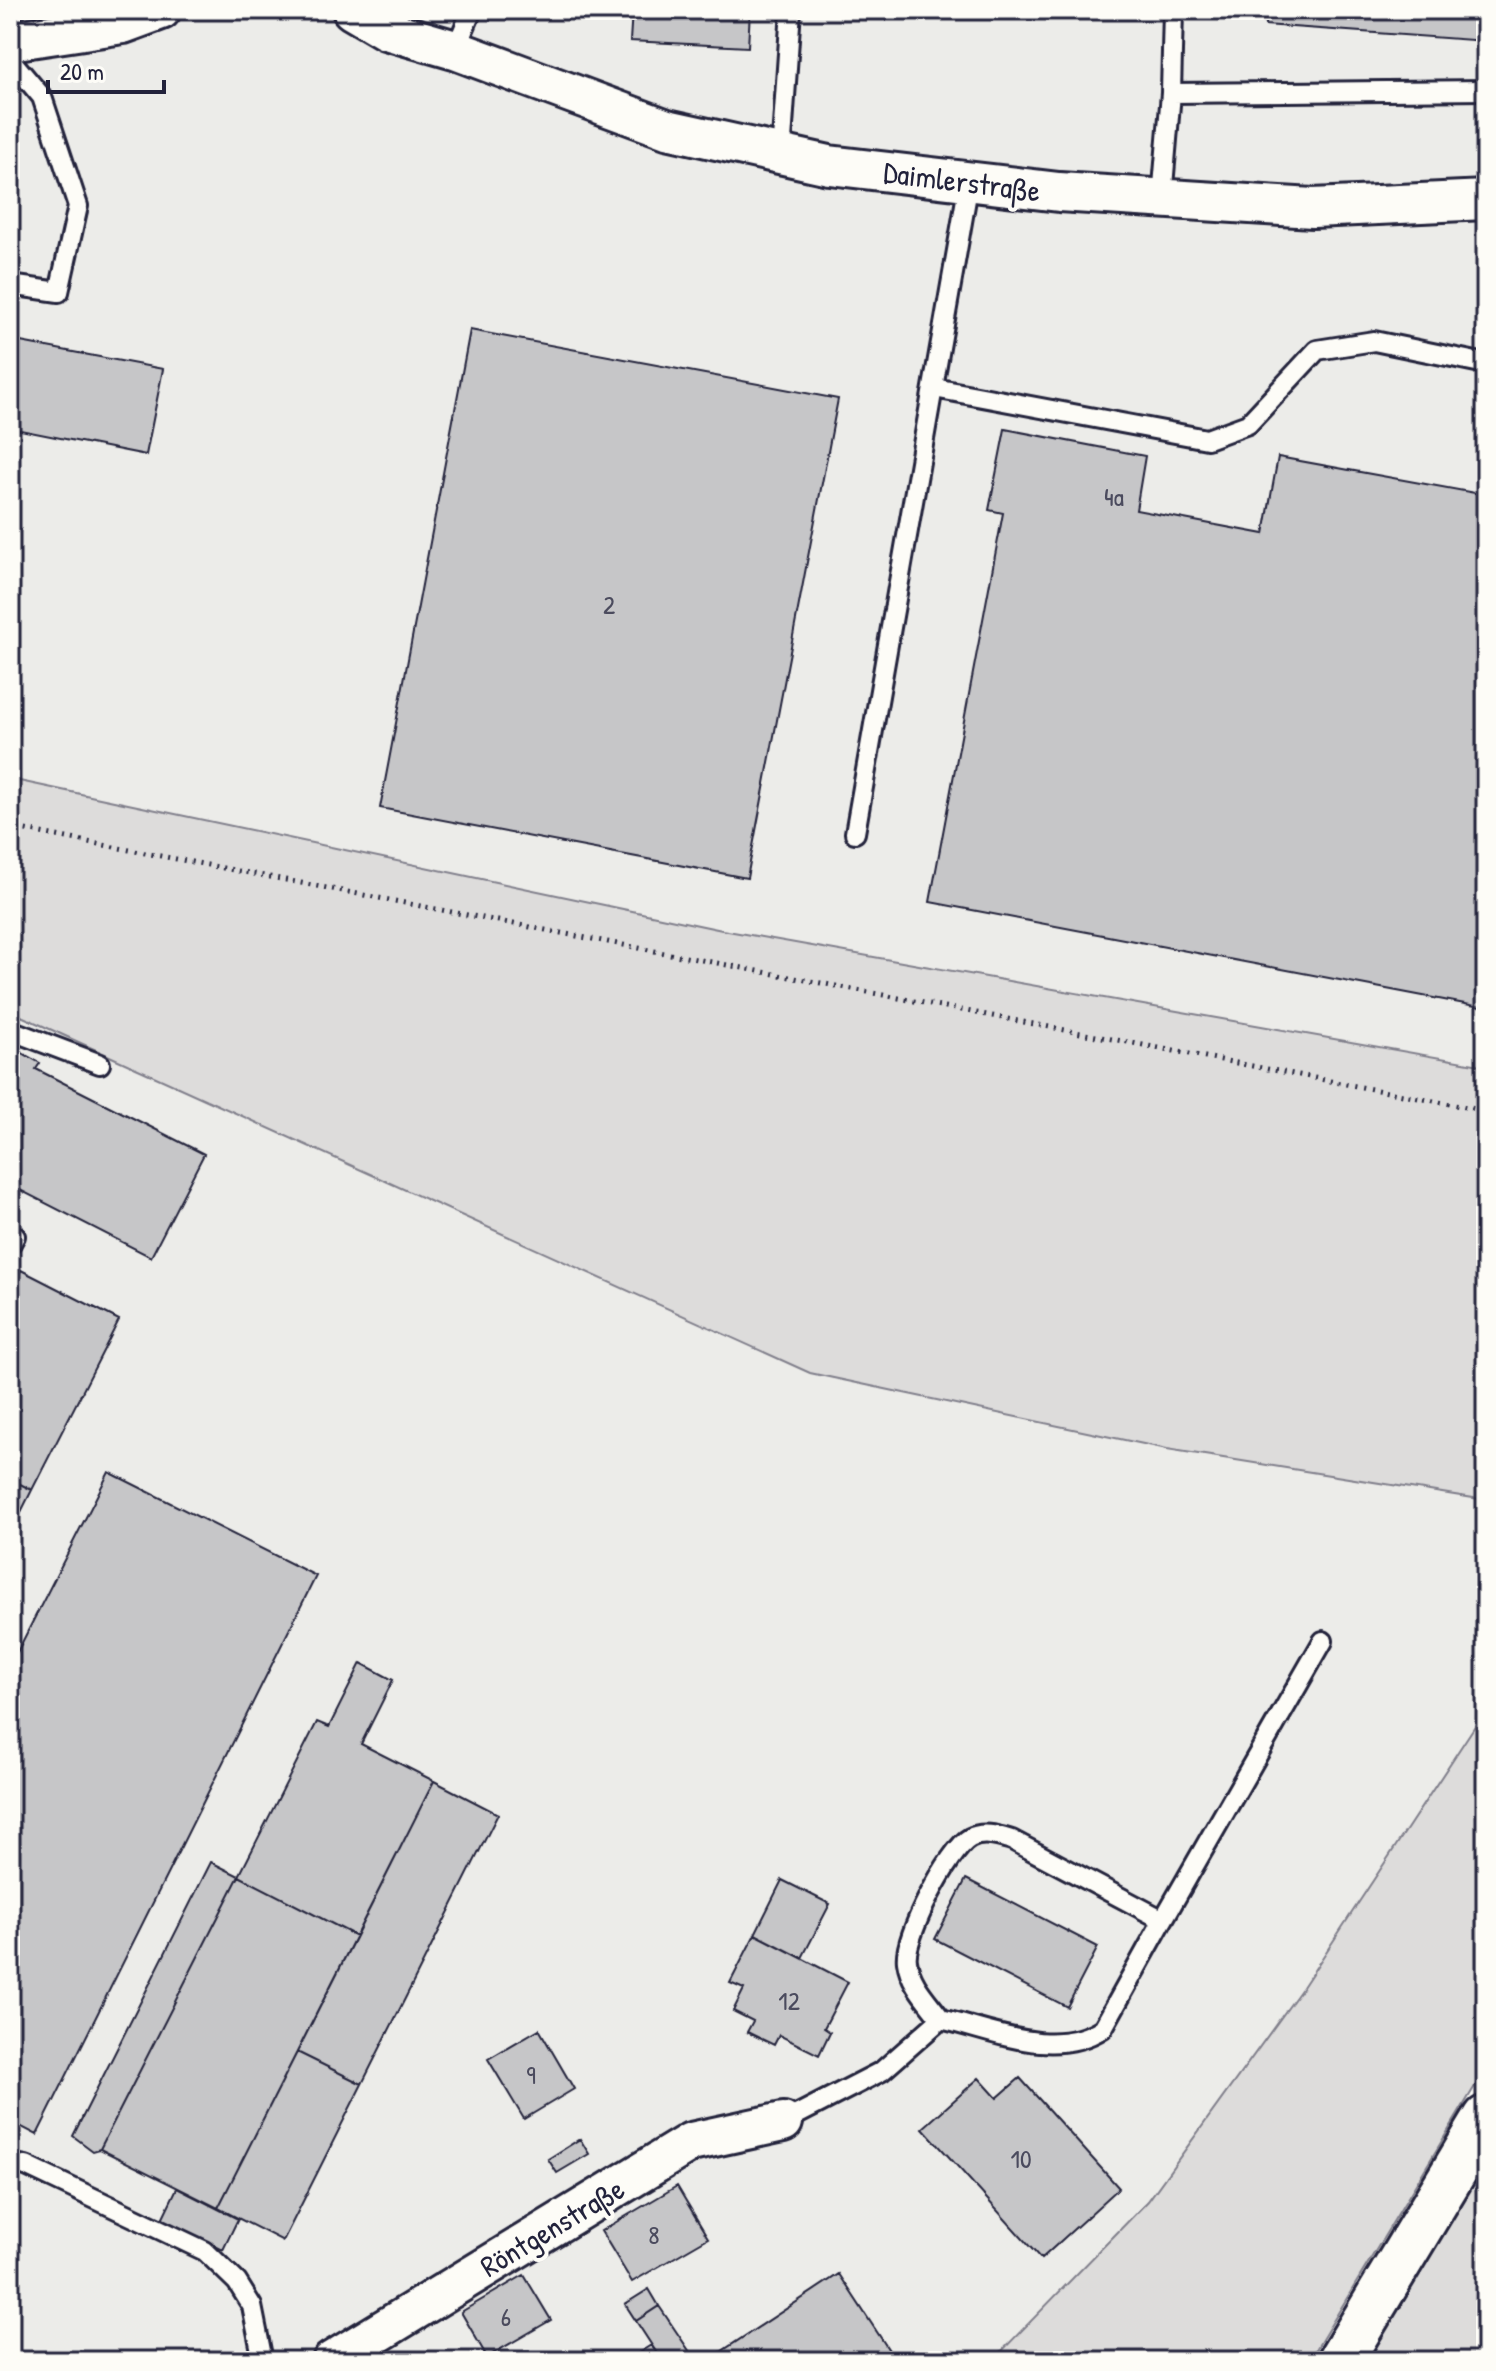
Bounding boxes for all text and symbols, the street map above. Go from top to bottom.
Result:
scale bar [48,44,164,94]
text: 20 m [60,55,104,87]
street label: Daimlerstraße [881,152,1043,210]
house number: 4a [1104,479,1124,514]
house number: 2 [603,587,615,622]
house number: 12 [778,1983,800,2018]
house number: 9 [526,2057,536,2092]
house number: 10 [1010,2141,1032,2176]
street label: Röntgenstraße [473,2168,632,2286]
house number: 8 [648,2217,660,2252]
house number: 6 [501,2299,511,2334]

